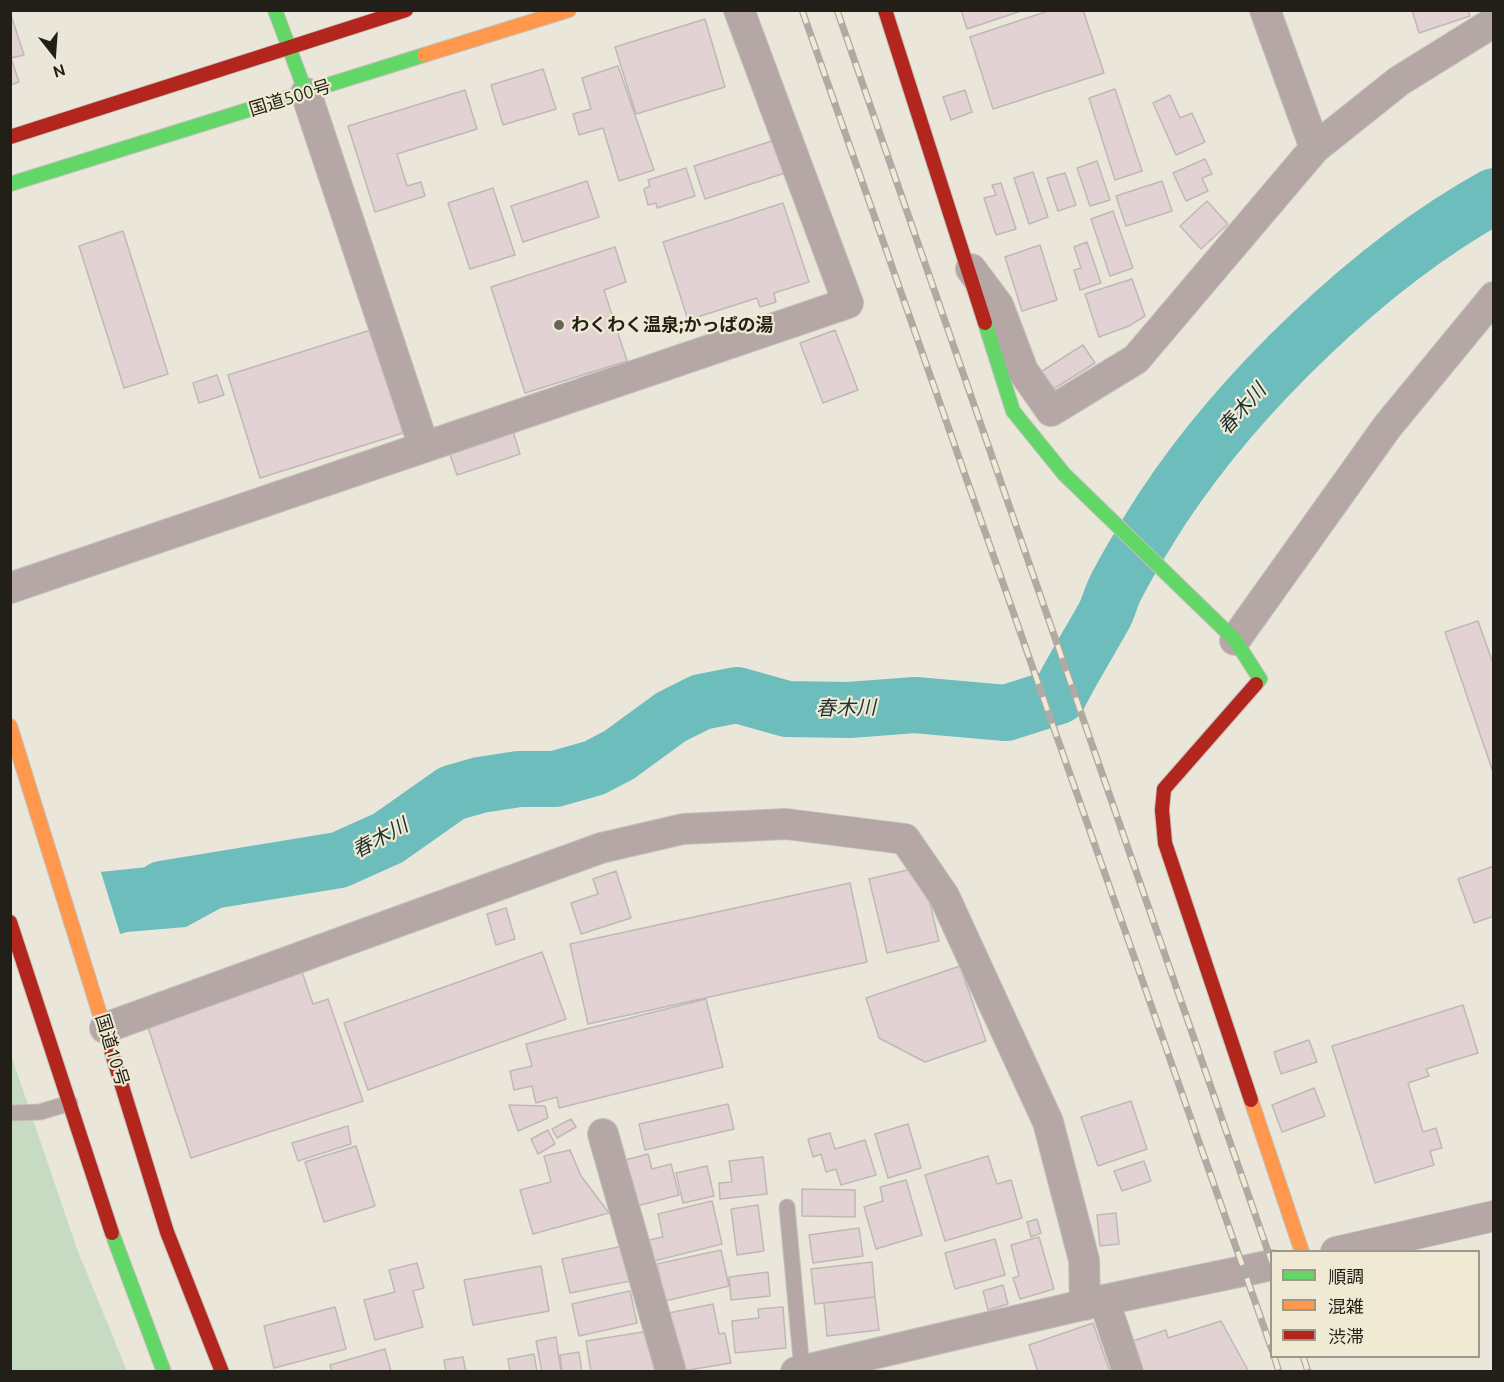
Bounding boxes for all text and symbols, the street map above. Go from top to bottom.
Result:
north arrow [24,24,84,84]
text: N [51,61,68,82]
street label: 国道500号 [246,75,334,121]
place label: わくわく温泉;かっぱの湯 [571,314,773,336]
marker: わくわく温泉;かっぱの湯 [552,318,566,332]
water label: 春木川 [1213,379,1271,439]
water label: 春木川 [816,695,876,721]
water label: 春木川 [348,813,412,863]
street label: 国道10号 [91,1011,133,1089]
legend [1270,1250,1480,1358]
text: 順調 [1328,1266,1364,1286]
text: 混雑 [1328,1296,1364,1316]
text: 渋滞 [1328,1326,1364,1346]

